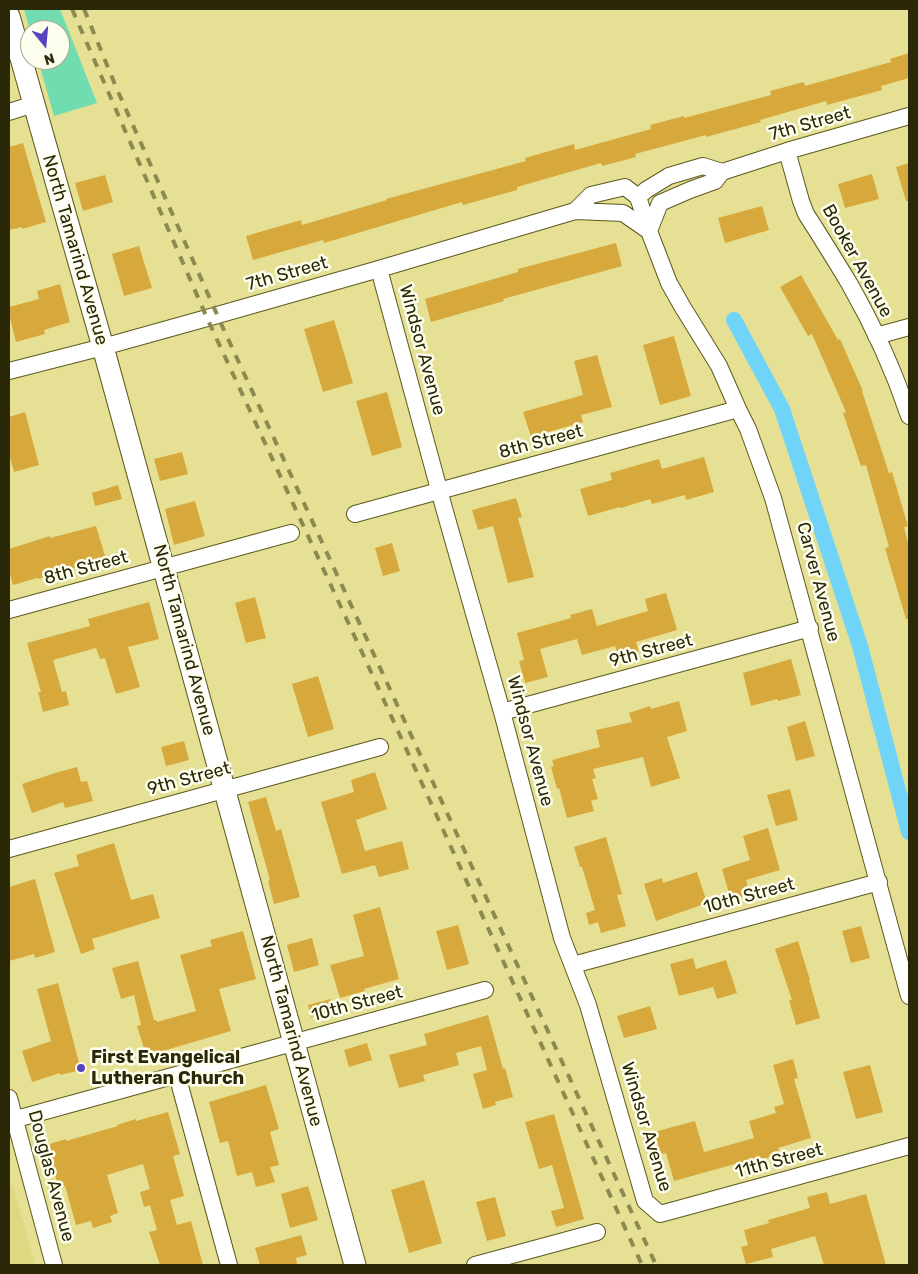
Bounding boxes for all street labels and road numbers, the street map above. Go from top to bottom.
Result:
street label: 7th Street [767,102,853,146]
street label: North Tamarind Avenue [37,152,113,348]
street label: Booker Avenue [817,201,897,321]
street label: 7th Street [244,252,330,296]
street label: Windsor Avenue [394,282,450,418]
street label: 8th Street [497,420,585,464]
street label: Carver Avenue [792,520,844,644]
street label: North Tamarind Avenue [148,542,220,738]
street label: 8th Street [42,546,130,590]
street label: 9th Street [607,630,695,672]
street label: Windsor Avenue [502,673,558,809]
street label: 9th Street [145,758,233,800]
street label: 10th Street [701,873,797,919]
street label: North Tamarind Avenue [255,933,327,1129]
street label: 10th Street [309,981,405,1027]
street label: Windsor Avenue [616,1060,676,1194]
street label: Douglas Avenue [23,1108,79,1244]
street label: 11th Street [733,1139,825,1183]

